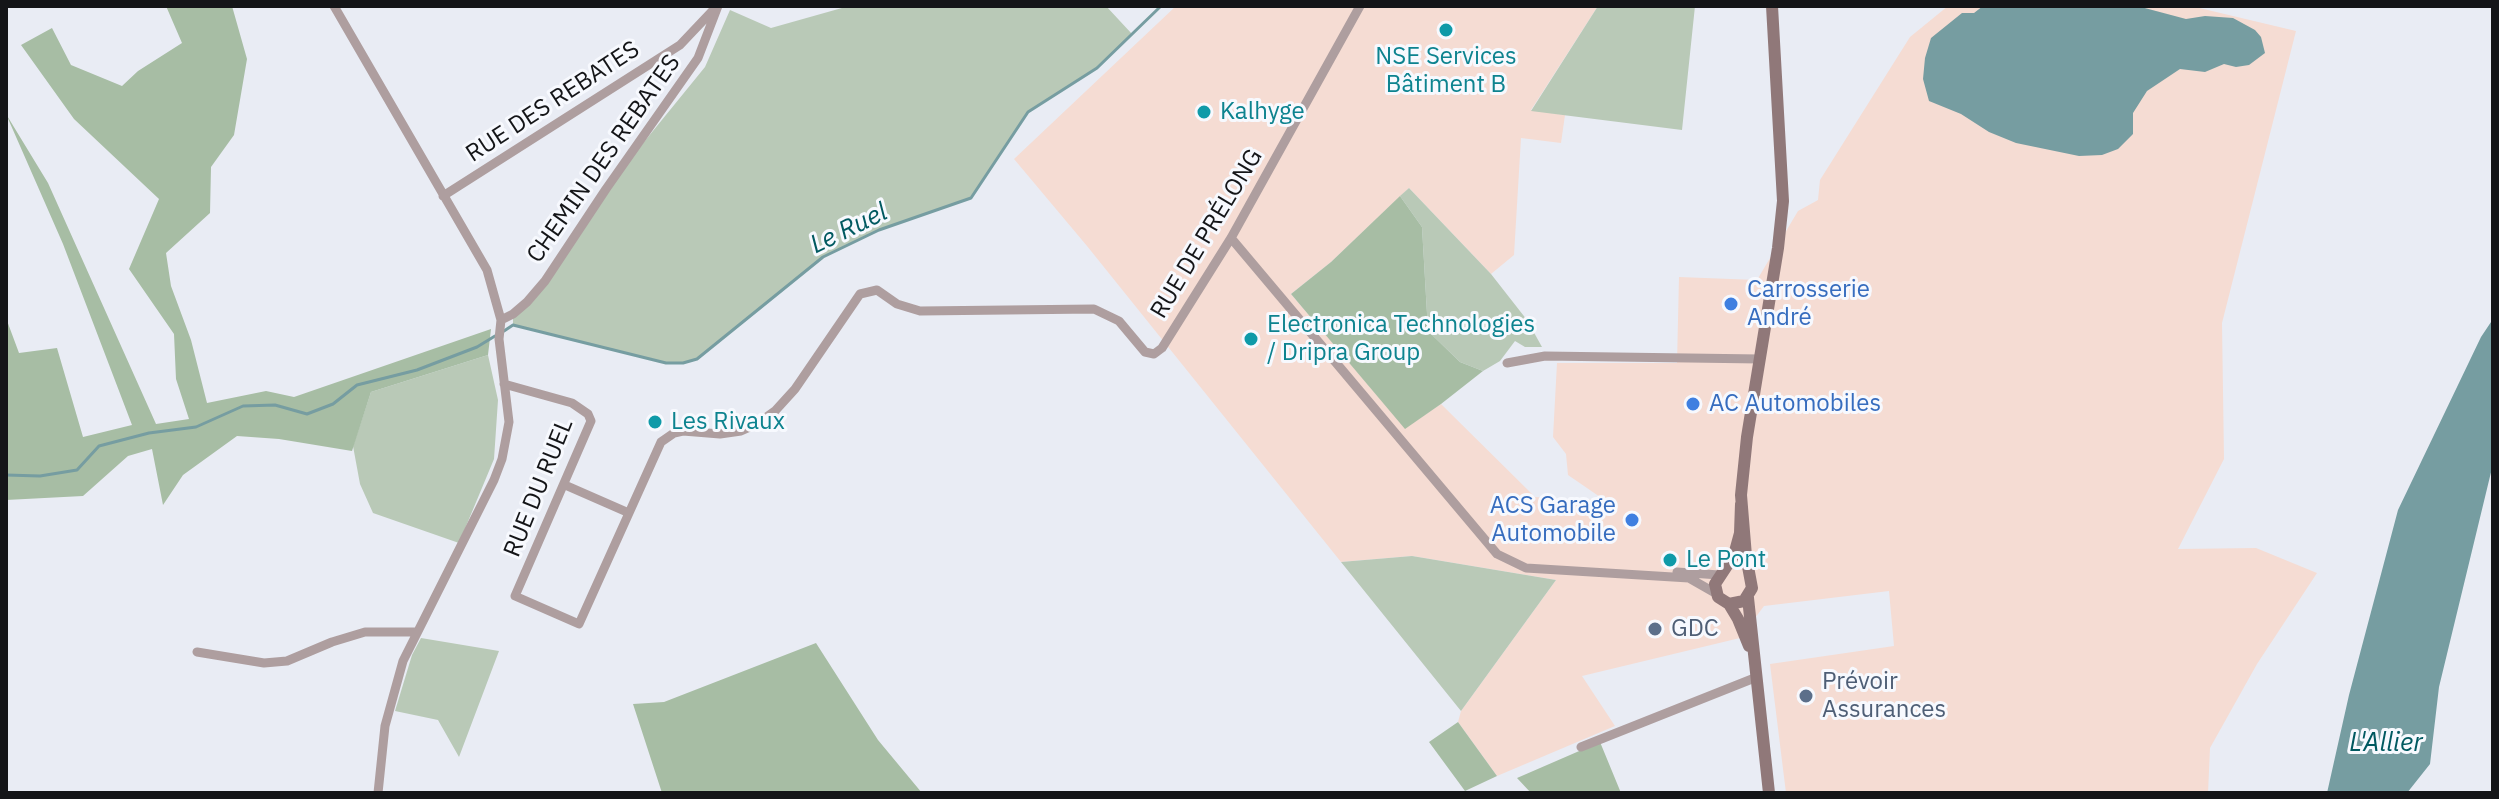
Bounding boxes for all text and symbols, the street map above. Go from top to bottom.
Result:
marker: NSE Services Bâtiment B [1437,21,1455,39]
street label: RUE DES REBATES [461,35,645,169]
place label: NSE Services Bâtiment B [1375,43,1517,99]
street label: CHEMIN DES REBATES [521,49,687,269]
place label: Kalhyge [1220,98,1305,126]
marker: Kalhyge [1195,103,1213,121]
street label: RUE DE PRÉLONG [1145,144,1269,324]
water label: Le Ruel [805,197,893,261]
place label: Carrosserie André [1747,276,1870,332]
marker: Carrosserie André [1722,295,1740,313]
place label: Electronica Technologies / Dripra Group [1267,311,1535,367]
marker: Electronica Technologies / Dripra Group [1242,330,1260,348]
place label: AC Automobiles [1709,390,1881,418]
marker: AC Automobiles [1684,395,1702,413]
place label: Les Rivaux [671,408,785,436]
marker: Les Rivaux [646,413,664,431]
street label: RUE DU RUEL [498,415,580,561]
place label: ACS Garage Automobile [1490,492,1616,548]
marker: ACS Garage Automobile [1623,511,1641,529]
place label: Le Pont [1686,546,1766,574]
marker: Le Pont [1661,551,1679,569]
place label: GDC [1671,615,1719,643]
marker: GDC [1646,620,1664,638]
place label: Prévoir Assurances [1822,668,1946,724]
marker: Prévoir Assurances [1797,687,1815,705]
water label: L'Allier [2349,727,2423,759]

